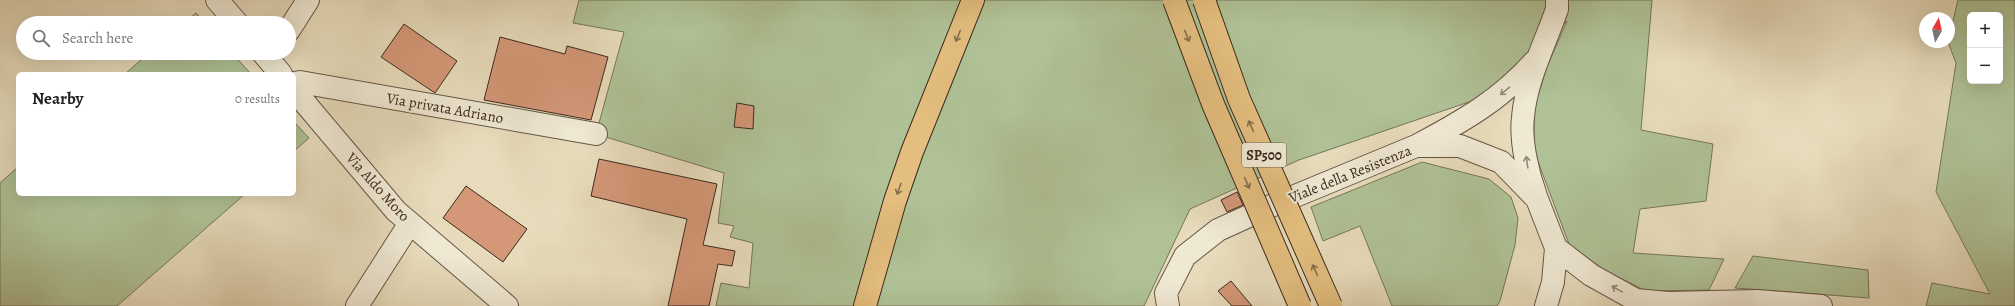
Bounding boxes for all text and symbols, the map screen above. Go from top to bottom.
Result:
north arrow [1919,12,1955,48]
map controls [1967,12,2003,84]
button: + [1967,12,2003,48]
search box [16,16,296,60]
icon: search [30,27,52,49]
text: Search here [62,28,133,48]
one-way arrow [954,30,962,42]
one-way arrow [1184,30,1192,42]
button: − [1967,48,2003,84]
text: Nearby [32,87,83,110]
one-way arrow [1499,87,1510,96]
street label: Via privata Adriano [384,88,505,128]
text: 0 results [235,90,280,107]
one-way arrow [1247,120,1254,132]
street label: Viale della Resistenza [1285,140,1414,208]
road number: SP500 [1242,143,1286,167]
street label: Via Aldo Moro [341,148,414,226]
one-way arrow [1523,156,1531,169]
one-way arrow [1244,176,1251,188]
one-way arrow [895,183,902,196]
one-way arrow [1311,265,1318,277]
one-way arrow [1611,285,1623,292]

